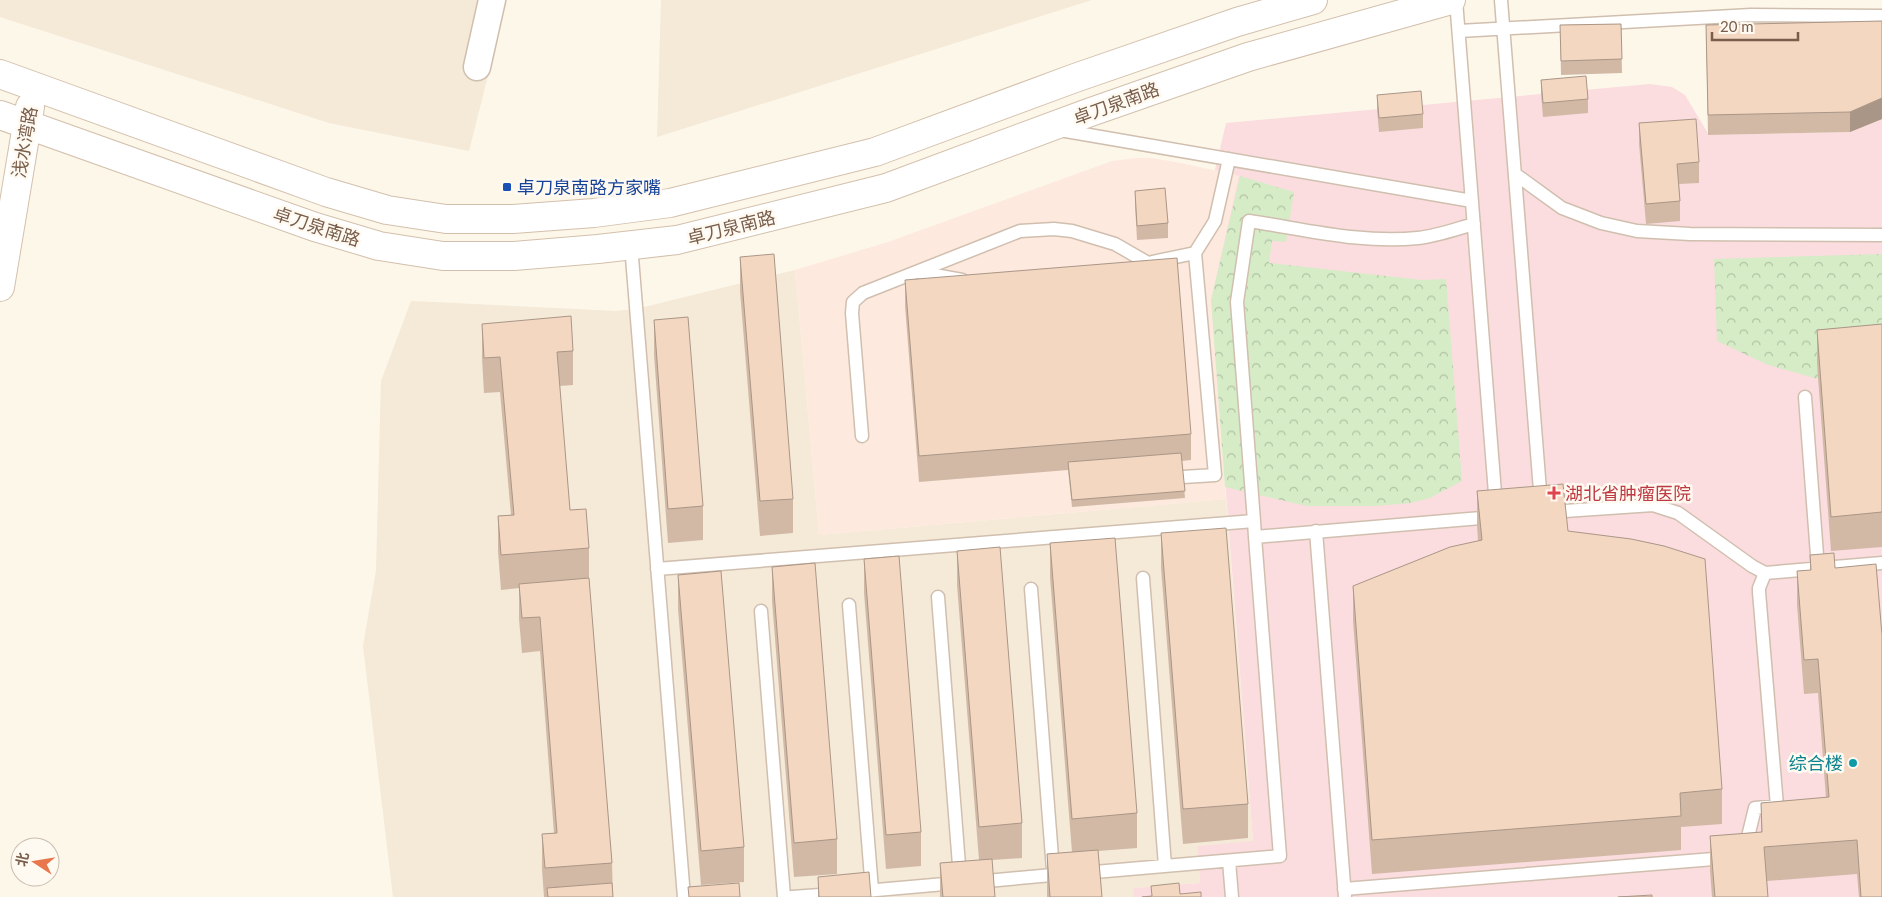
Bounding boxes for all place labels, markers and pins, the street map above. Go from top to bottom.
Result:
place label: 卓刀泉南路方家嘴 [517,176,661,198]
marker: 卓刀泉南路方家嘴 [501,181,513,193]
place label: 湖北省肿瘤医院 [1565,482,1691,504]
marker: 湖北省肿瘤医院 [1547,486,1561,500]
place label: 综合楼 [1789,752,1843,774]
marker: 综合楼 [1847,757,1859,769]

